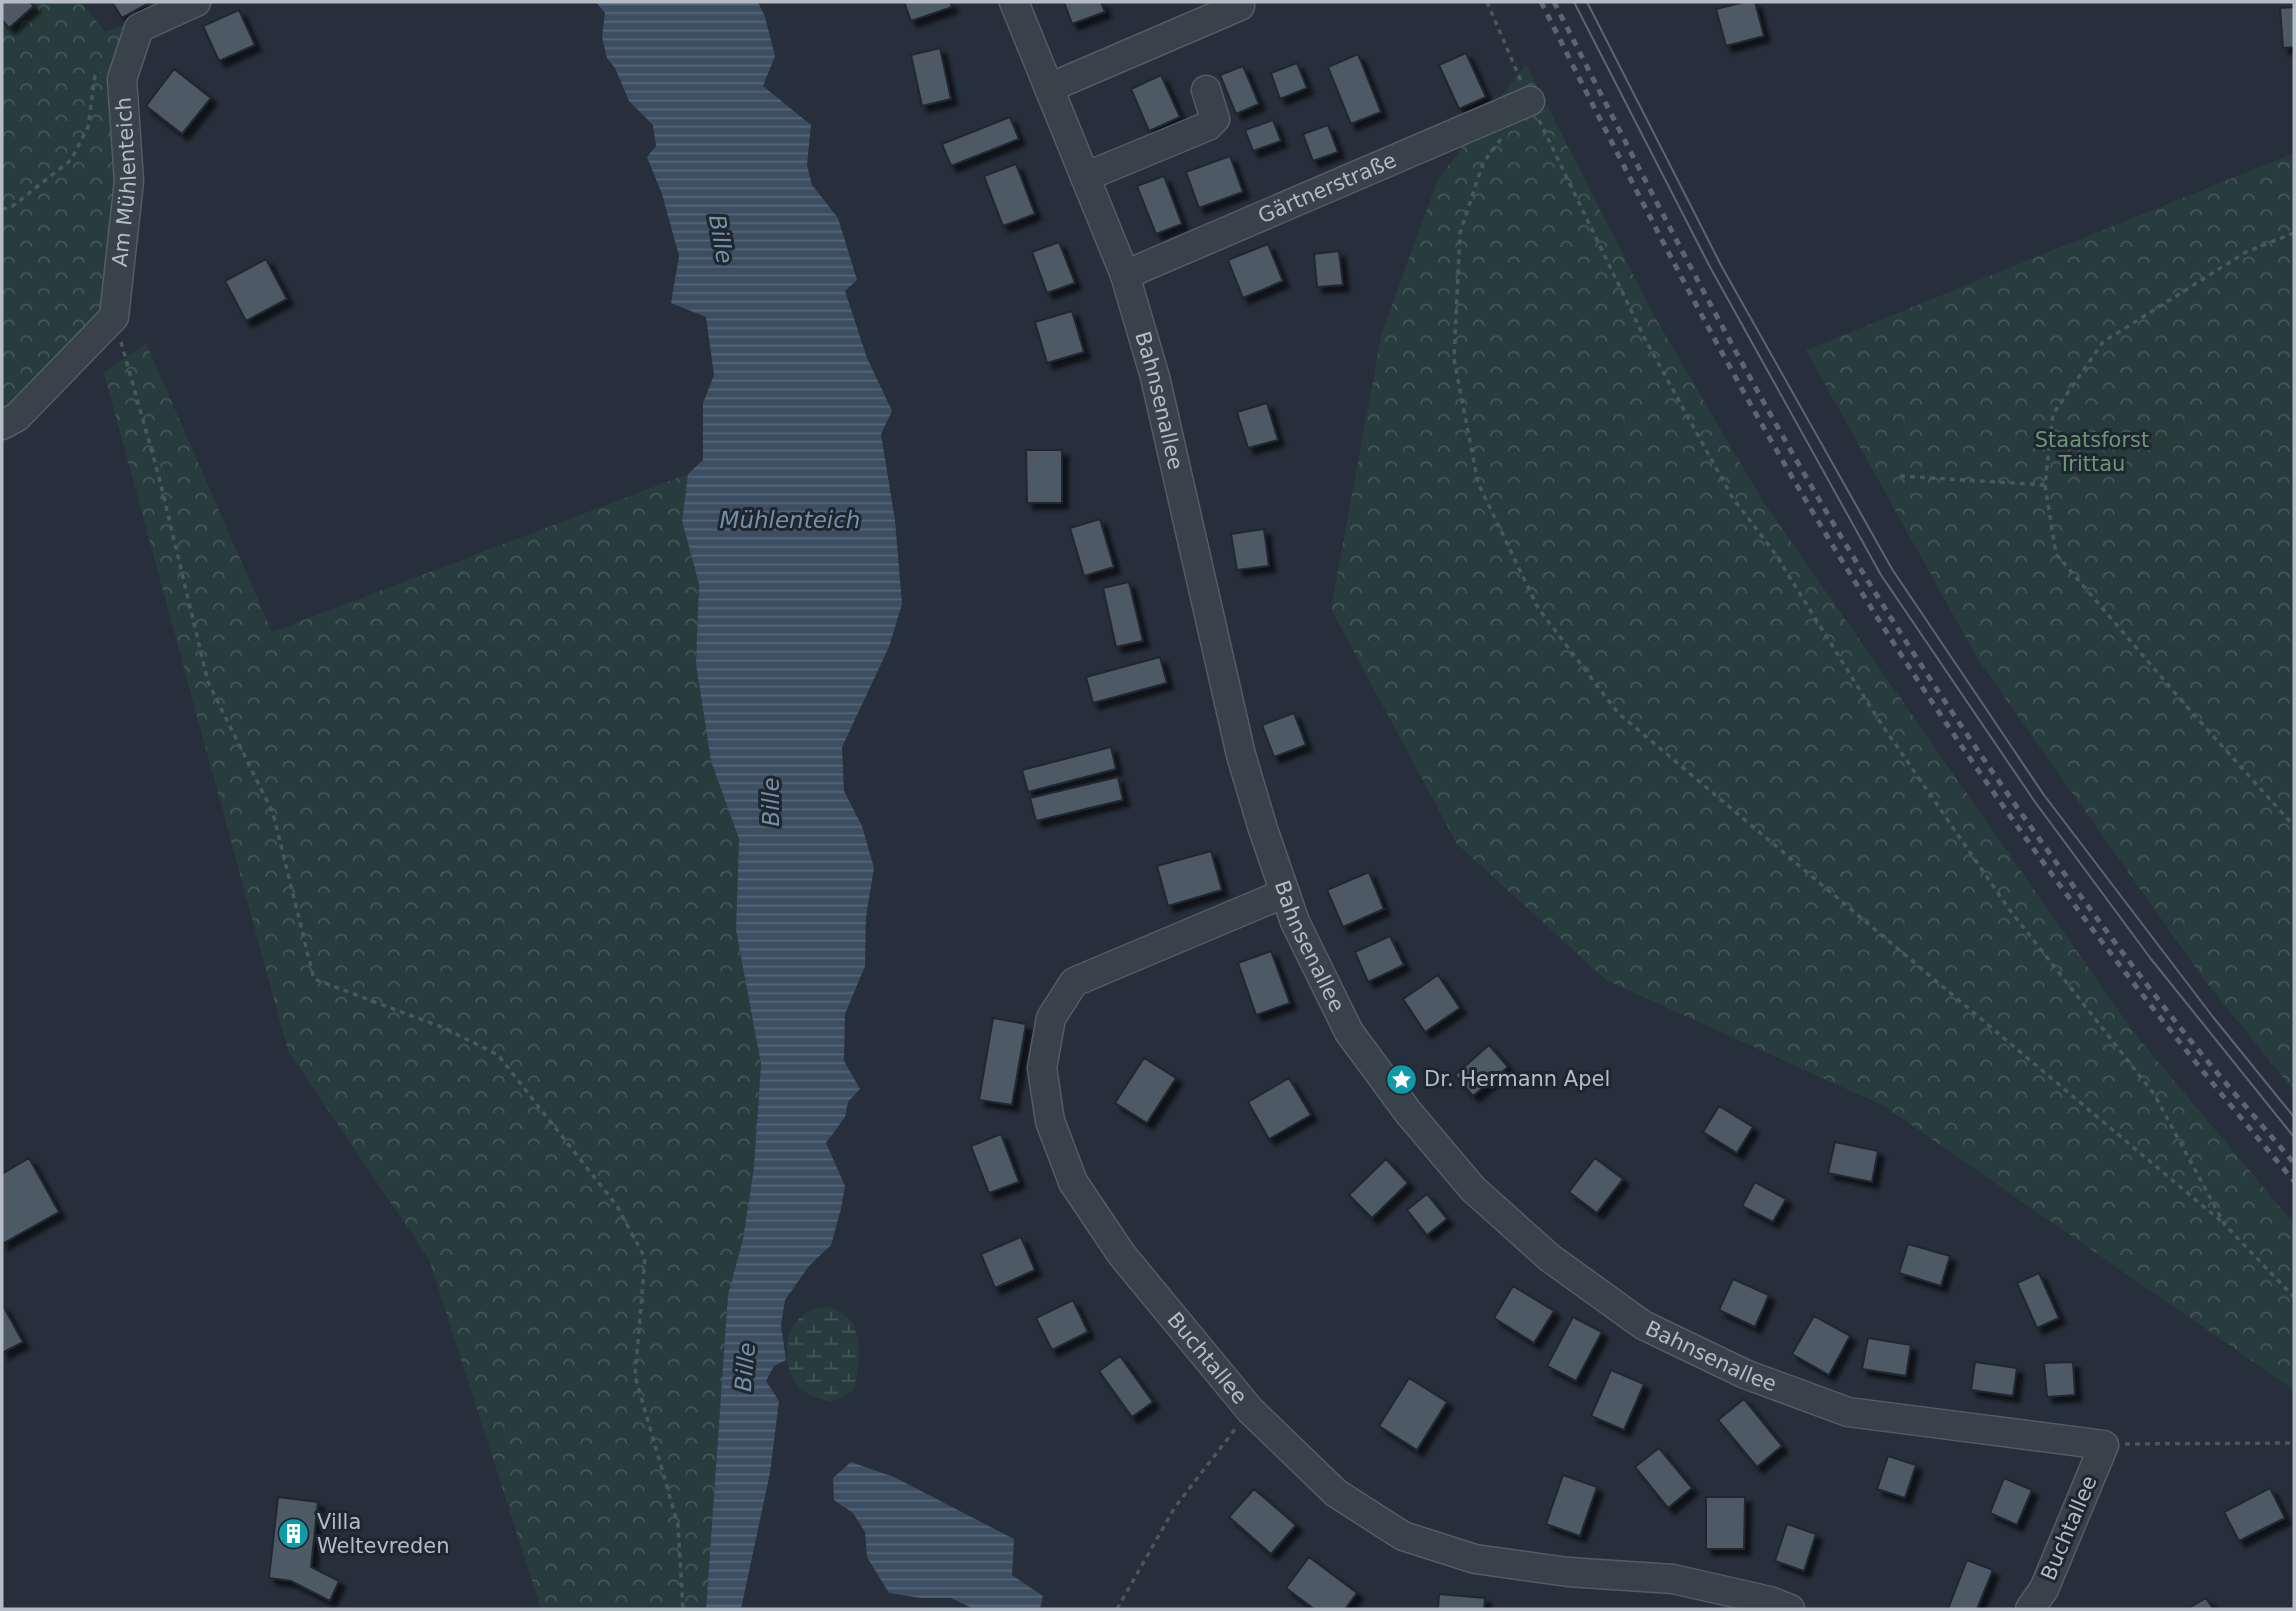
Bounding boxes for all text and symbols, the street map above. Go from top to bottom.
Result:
street label: Am Mühlenteich [108,96,141,268]
street label: Gärtnerstraße [1255,148,1400,228]
water label: Bille [704,213,738,265]
street label: Bahnsenallee [1130,329,1188,472]
park label: Staatsforst Trittau [2035,428,2149,476]
water label: Mühlenteich [720,507,860,533]
water label: Bille [758,777,784,827]
street label: Bahnsenallee [1270,877,1349,1016]
place icon: Dr. Hermann Apel [1384,1062,1418,1096]
place label: Dr. Hermann Apel [1424,1067,1610,1091]
street label: Buchtallee [1163,1308,1252,1409]
street label: Bahnsenallee [1642,1316,1780,1397]
water label: Bille [730,1341,760,1393]
street label: Buchtallee [2036,1472,2102,1584]
place label: Villa Weltevreden [317,1510,450,1558]
building icon: Villa Weltevreden [277,1517,311,1551]

